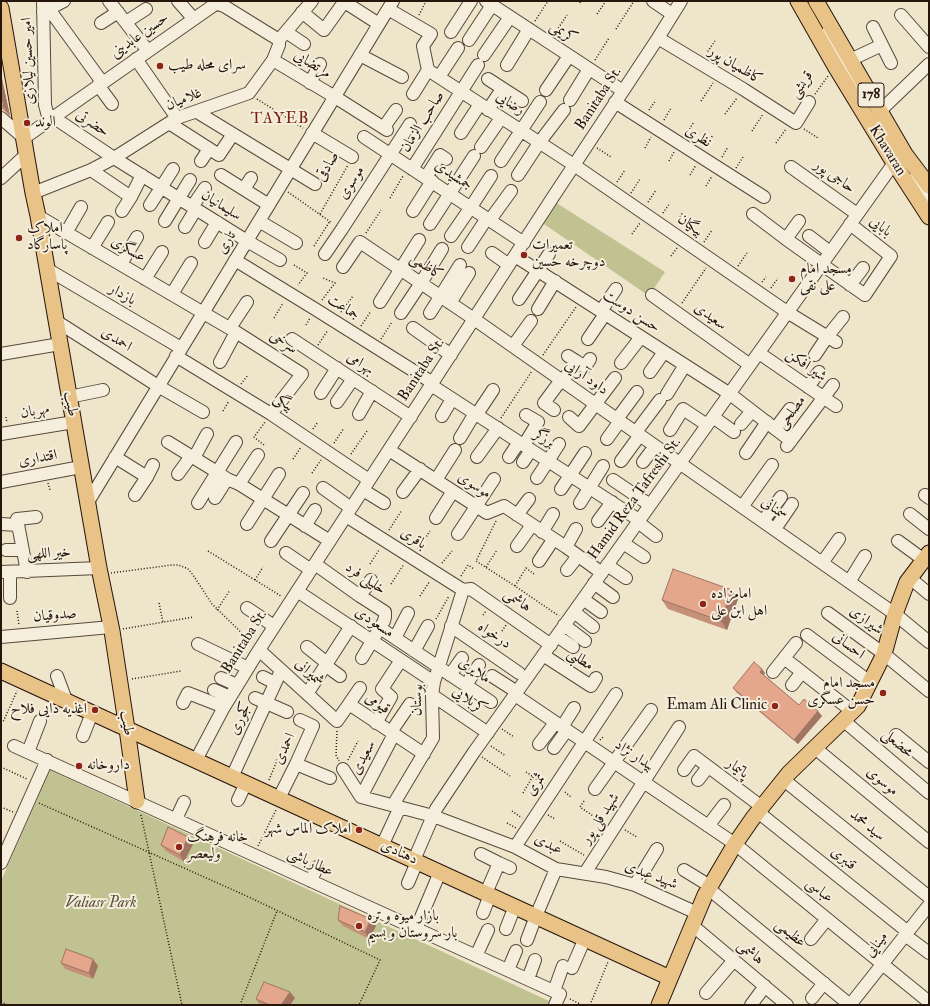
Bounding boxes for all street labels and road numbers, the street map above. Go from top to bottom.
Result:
street label: حسین عابدینی [107,9,173,63]
street label: امیر حسین لیلازی [18,17,40,105]
street label: کریمی [546,17,580,49]
street label: کاظمیان پور [705,43,765,89]
street label: مرتضایی [290,47,334,83]
street label: Banitaba St. [572,64,626,134]
street label: قریشی [786,68,818,102]
road number: 178 [858,83,884,107]
street label: غلامیان [163,85,205,115]
street label: صاحب الزمان [397,88,449,156]
street label: رضایی [492,88,528,120]
street label: حضرتی [72,106,112,142]
street label: نظری [681,122,715,152]
street label: Khavaran [864,122,910,180]
street label: صادقی [312,149,344,185]
street label: حاجی پور [810,156,858,198]
street label: جمشیدی [431,157,475,195]
street label: موسوی [335,163,369,203]
street label: سلیمانیان [198,187,244,225]
street label: بیگیان [674,211,706,241]
street label: بابایی [865,213,895,241]
street label: تاری [213,228,241,258]
street label: عسگری [107,233,149,267]
street label: کاظمی [406,250,446,284]
street label: بازدار [105,280,139,310]
street label: حسن دوست [599,287,663,337]
street label: جماعت [324,291,362,325]
street label: سعیدی [690,299,730,335]
street label: احمدی [97,324,135,356]
street label: سرخی [266,327,300,359]
street label: Banitaba St. [395,335,449,405]
street label: شیر افکن [782,346,830,386]
street label: بهرامی [343,348,377,380]
street label: داود آرایی [561,356,611,400]
street label: طیب [59,390,81,418]
street label: بیگی [269,390,297,416]
street label: مصلحی [774,393,810,433]
street label: مهربان [19,401,51,423]
street label: برزگر [530,426,558,452]
street label: Hamid Reza Tafreshi St. [585,434,685,564]
street label: اقتداری [17,447,59,471]
street label: موسوی [454,469,494,503]
street label: سمنانی [757,493,791,525]
street label: باقری [397,524,429,554]
street label: خیر اللهی [27,544,71,564]
street label: خلیلی فرد [341,559,389,599]
street label: هاشمی [500,585,534,617]
street label: مسعودی [351,603,397,643]
street label: شیرازی [846,603,886,639]
street label: صدوقیان [32,605,78,627]
street label: Banitaba St. [218,607,272,677]
street label: درخواه [474,618,514,654]
street label: احسانی [828,628,868,664]
street label: مطلبی [563,645,597,675]
street label: ملایری [455,654,493,688]
street label: شمیرانی [291,655,327,691]
street label: کربلایی [448,683,490,719]
street label: بوستان [408,684,428,716]
street label: قیومی [361,689,393,719]
street label: کجوری [226,700,256,738]
street label: طیب [115,709,137,737]
street label: محضعلی [878,726,916,762]
street label: احمدی [270,730,300,768]
street label: بیدار نژاد [611,736,657,776]
street label: سعیدی [348,738,380,778]
street label: پاتیمار [722,755,752,783]
street label: موسوی [862,763,902,801]
street label: ثمری [522,770,550,800]
street label: شهید قلی پور [578,790,624,848]
street label: سید محمد [846,806,888,846]
street label: عبدی [531,830,565,860]
street label: دهنادی [378,837,420,869]
street label: قنبری [827,843,859,875]
street label: عطارباشی [284,845,336,881]
street label: شهید عبدی [622,858,680,894]
street label: عباسی [802,874,836,908]
street label: عظیمی [771,916,809,952]
street label: مینایی [861,929,893,961]
street label: هاشمی [733,937,767,969]

